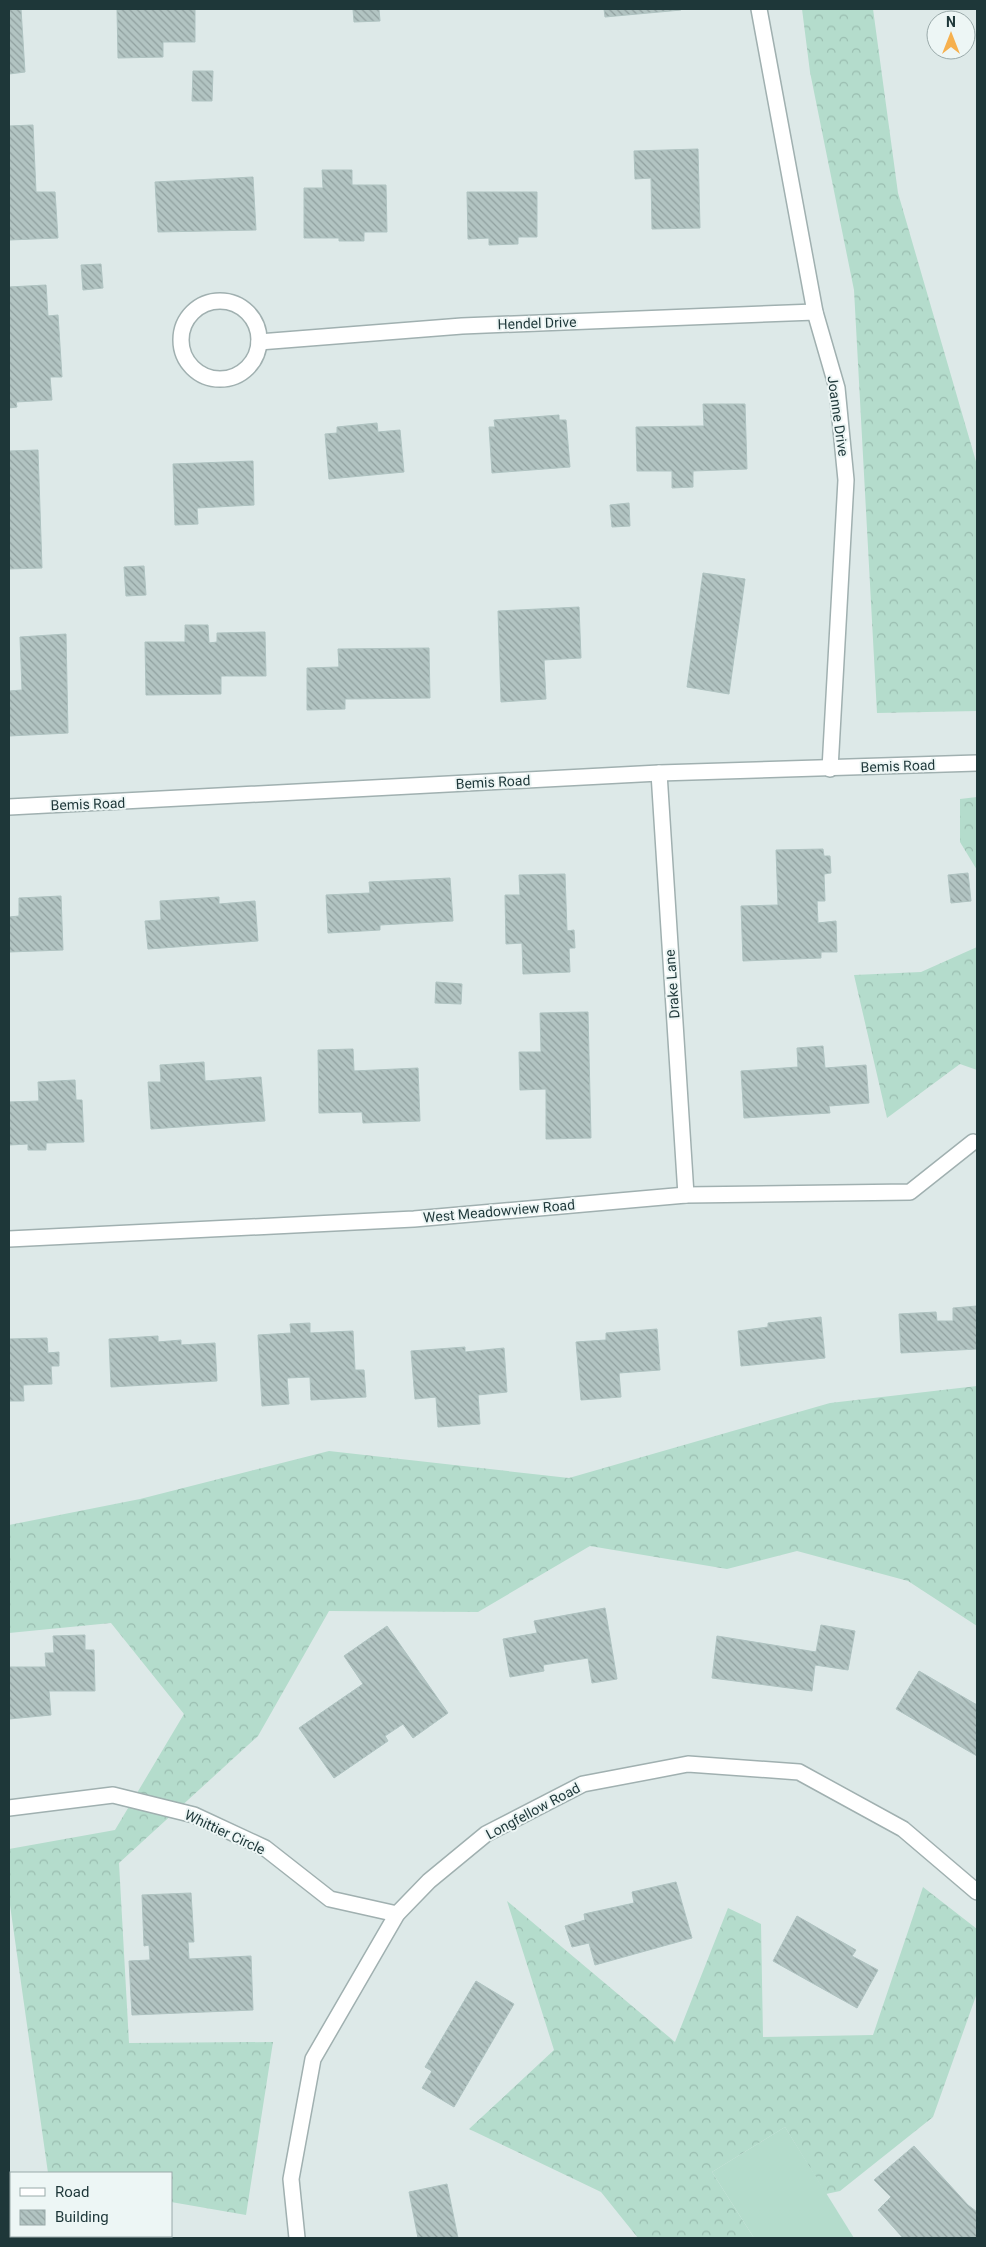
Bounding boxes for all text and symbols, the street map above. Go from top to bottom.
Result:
north arrow [926,10,976,60]
text: N [946,14,956,30]
street label: Hendel Drive [497,314,577,332]
street label: Joanne Drive [824,375,852,457]
street label: Bemis Road [860,757,936,775]
street label: Bemis Road [455,772,531,792]
street label: Bemis Road [50,795,126,813]
street label: Drake Lane [662,949,682,1019]
street label: West Meadowview Road [422,1196,576,1226]
street label: Longfellow Road [483,1779,583,1843]
street label: Whittier Circle [182,1806,268,1858]
legend [10,2172,172,2237]
text: Road [55,2183,89,2201]
text: Building [55,2208,109,2226]

